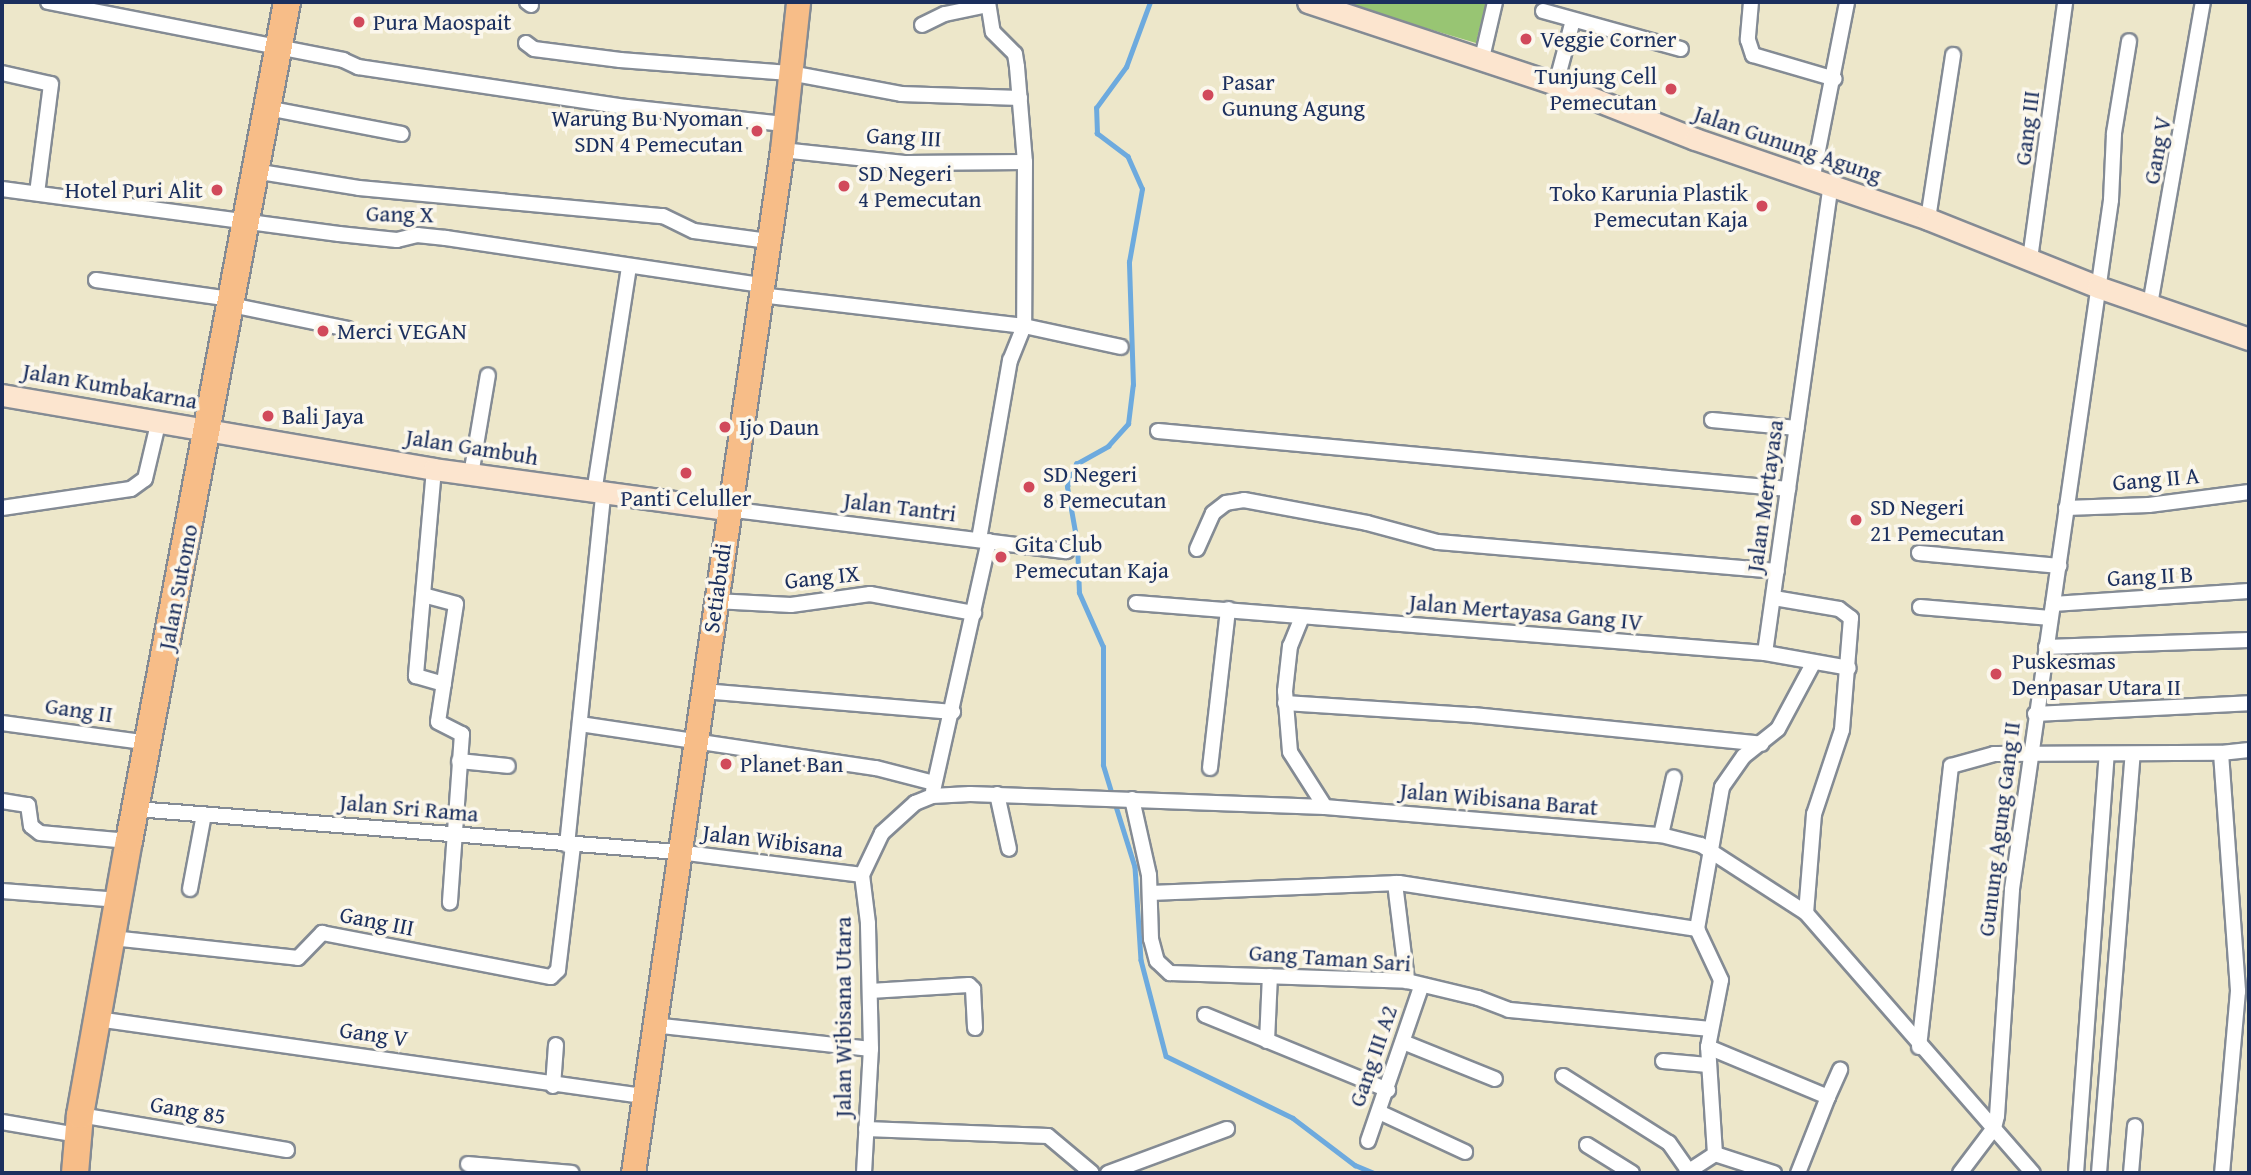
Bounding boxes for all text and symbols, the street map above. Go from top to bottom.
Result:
place label: Pura Maospait [373,8,511,36]
marker: Pura Maospait [351,14,367,30]
place label: Veggie Corner [1540,25,1677,53]
marker: Veggie Corner [1518,31,1534,47]
place label: Tunjung Cell Pemecutan [1534,62,1657,116]
place label: Pasar Gunung Agung [1222,68,1365,122]
marker: Tunjung Cell Pemecutan [1663,81,1679,97]
marker: Pasar Gunung Agung [1200,87,1216,103]
street label: Gang III [2009,89,2045,167]
street label: Jalan Gunung Agung [1691,99,1885,189]
place label: Warung Bu Nyoman SDN 4 Pemecutan [551,104,743,158]
street label: Gang V [2137,114,2177,186]
street label: Gang III [866,121,942,153]
marker: Warung Bu Nyoman SDN 4 Pemecutan [749,123,765,139]
place label: SD Negeri 4 Pemecutan [858,159,981,213]
place label: Hotel Puri Alit [65,176,203,204]
marker: SD Negeri 4 Pemecutan [836,178,852,194]
place label: Toko Karunia Plastik Pemecutan Kaja [1549,179,1748,233]
marker: Hotel Puri Alit [209,182,225,198]
marker: Toko Karunia Plastik Pemecutan Kaja [1754,198,1770,214]
street label: Gang X [366,200,434,228]
place label: Merci VEGAN [337,317,467,345]
marker: Merci VEGAN [315,323,331,339]
street label: Jalan Kumbakarna [21,357,199,415]
place label: Bali Jaya [282,402,364,430]
marker: Bali Jaya [260,408,276,424]
place label: Ijo Daun [739,413,819,441]
street label: Jalan Mertayasa [1741,418,1789,574]
marker: Ijo Daun [717,419,733,435]
street label: Jalan Gambuh [404,423,540,471]
place label: SD Negeri 8 Pemecutan [1043,460,1166,514]
street label: Gang II A [2111,461,2201,497]
marker: Panti Celuller [678,465,694,481]
marker: SD Negeri 8 Pemecutan [1021,479,1037,495]
place label: Panti Celuller [620,484,752,512]
street label: Jalan Tantri [842,486,958,528]
place label: SD Negeri 21 Pemecutan [1870,493,2004,547]
marker: SD Negeri 21 Pemecutan [1848,512,1864,528]
street label: Jalan Sutomo [152,522,204,652]
place label: Gita Club Pemecutan Kaja [1015,530,1169,584]
street label: Setiabudi [697,541,737,635]
marker: Gita Club Pemecutan Kaja [993,549,1009,565]
street label: Gang IX [783,559,861,595]
street label: Gang II B [2106,560,2194,592]
street label: Jalan Mertayasa Gang IV [1408,588,1644,636]
place label: Puskesmas Denpasar Utara II [2012,647,2181,701]
marker: Puskesmas Denpasar Utara II [1986,664,2006,684]
street label: Gang II [43,692,115,728]
street label: Gunung Agung Gang II [1972,720,2026,938]
place label: Planet Ban [740,750,843,778]
marker: Planet Ban [718,756,734,772]
street label: Jalan Wibisana Barat [1399,777,1599,821]
street label: Jalan Sri Rama [338,788,480,828]
street label: Jalan Wibisana [701,819,845,863]
street label: Gang III [338,900,416,942]
street label: Jalan Wibisana Utara [829,917,857,1117]
street label: Gang Taman Sari [1248,939,1412,977]
street label: Gang III A2 [1343,1002,1403,1110]
street label: Gang V [338,1016,410,1052]
street label: Gang 85 [148,1090,228,1130]

